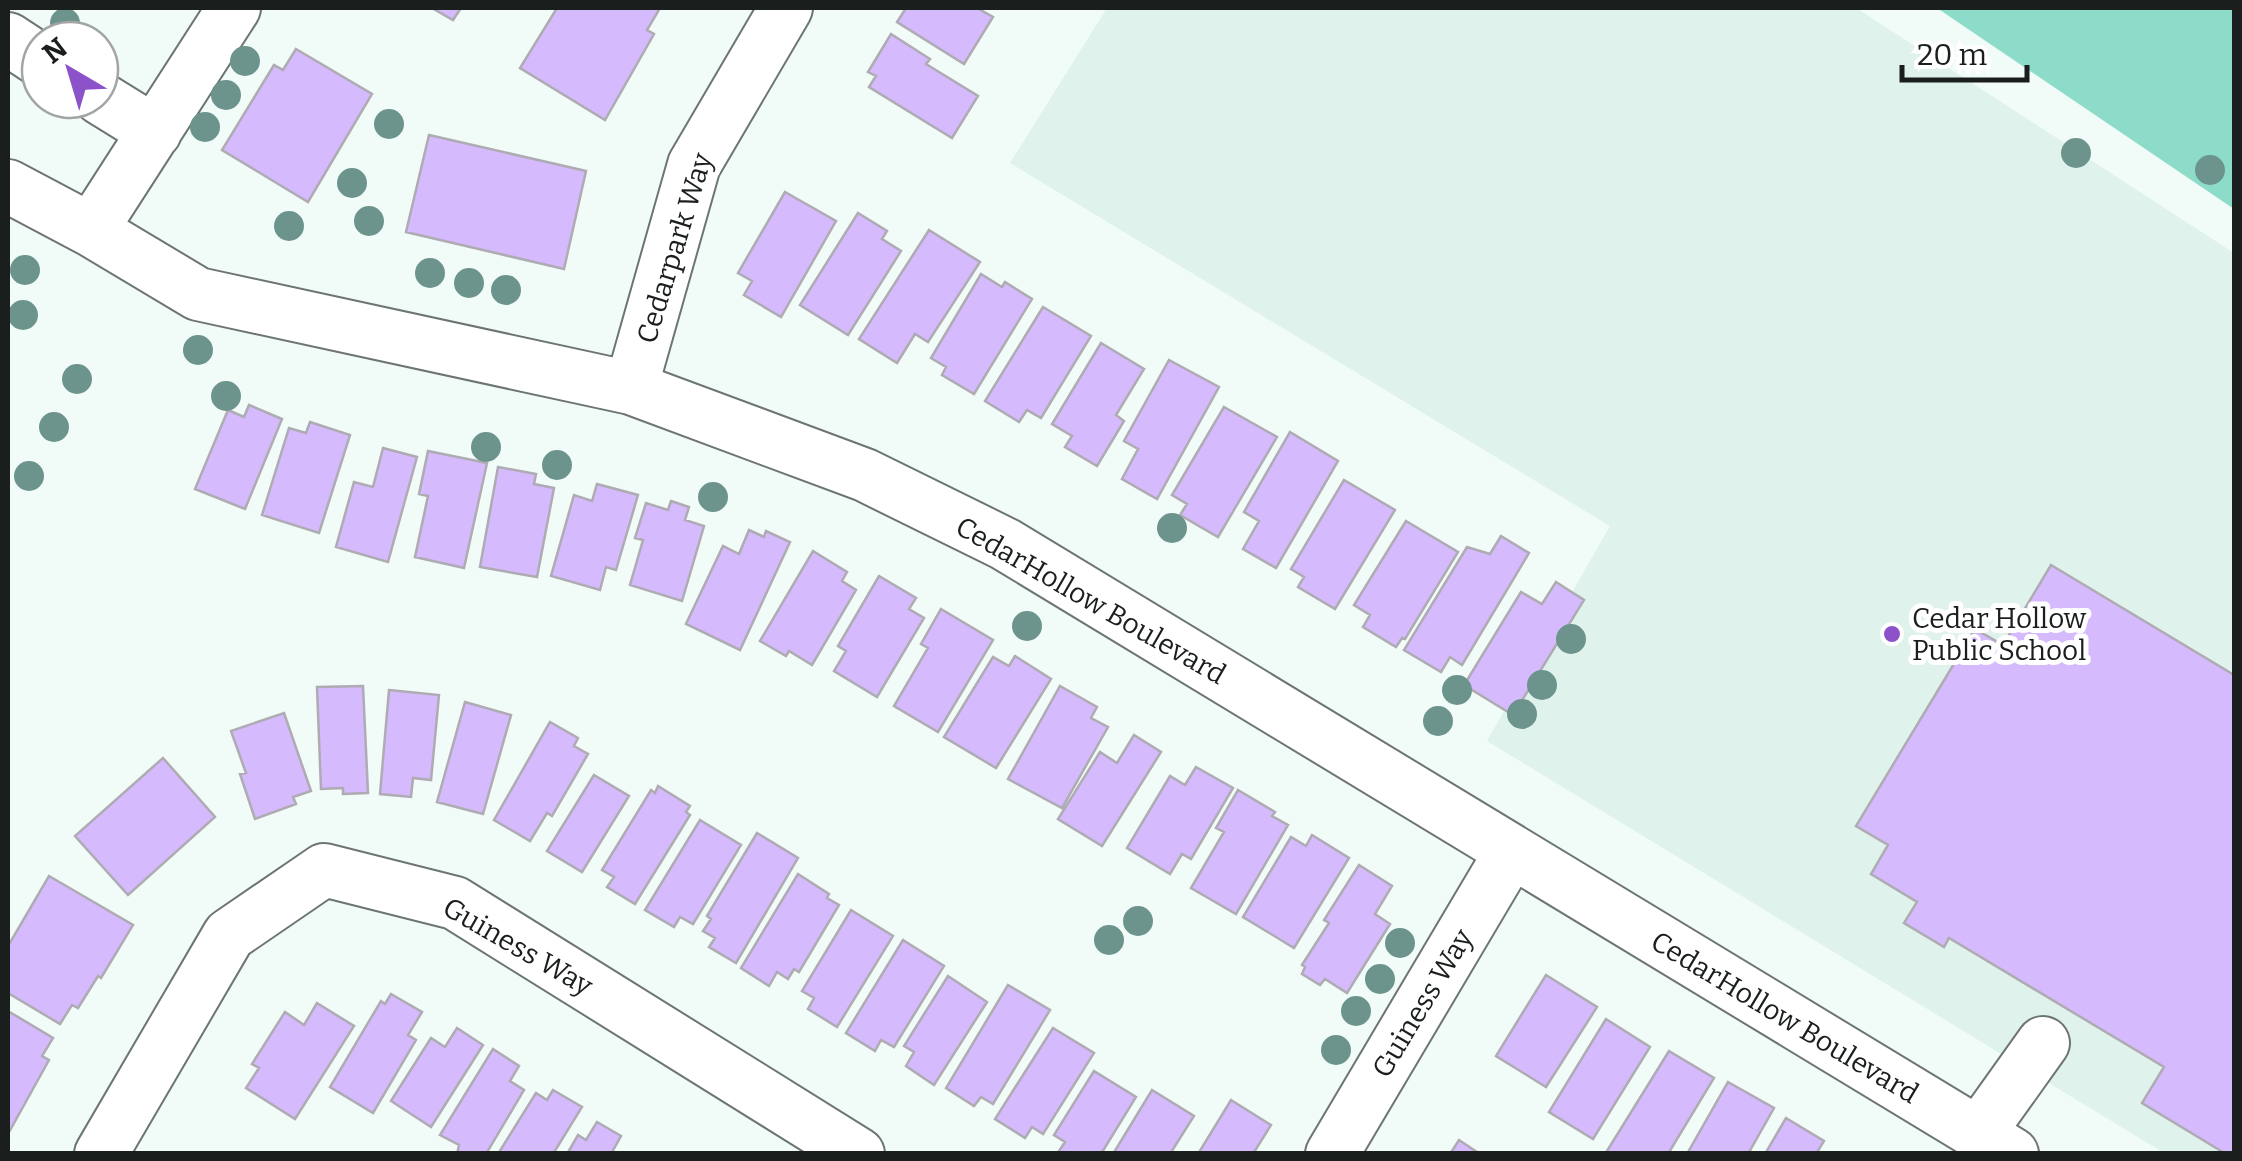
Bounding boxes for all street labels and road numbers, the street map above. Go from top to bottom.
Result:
street label: Cedarpark Way [630,149,719,347]
street label: CedarHollow Boulevard [950,510,1232,691]
street label: Guiness Way [437,890,598,1003]
street label: Guiness Way [1365,923,1480,1083]
street label: CedarHollow Boulevard [1645,924,1924,1110]

